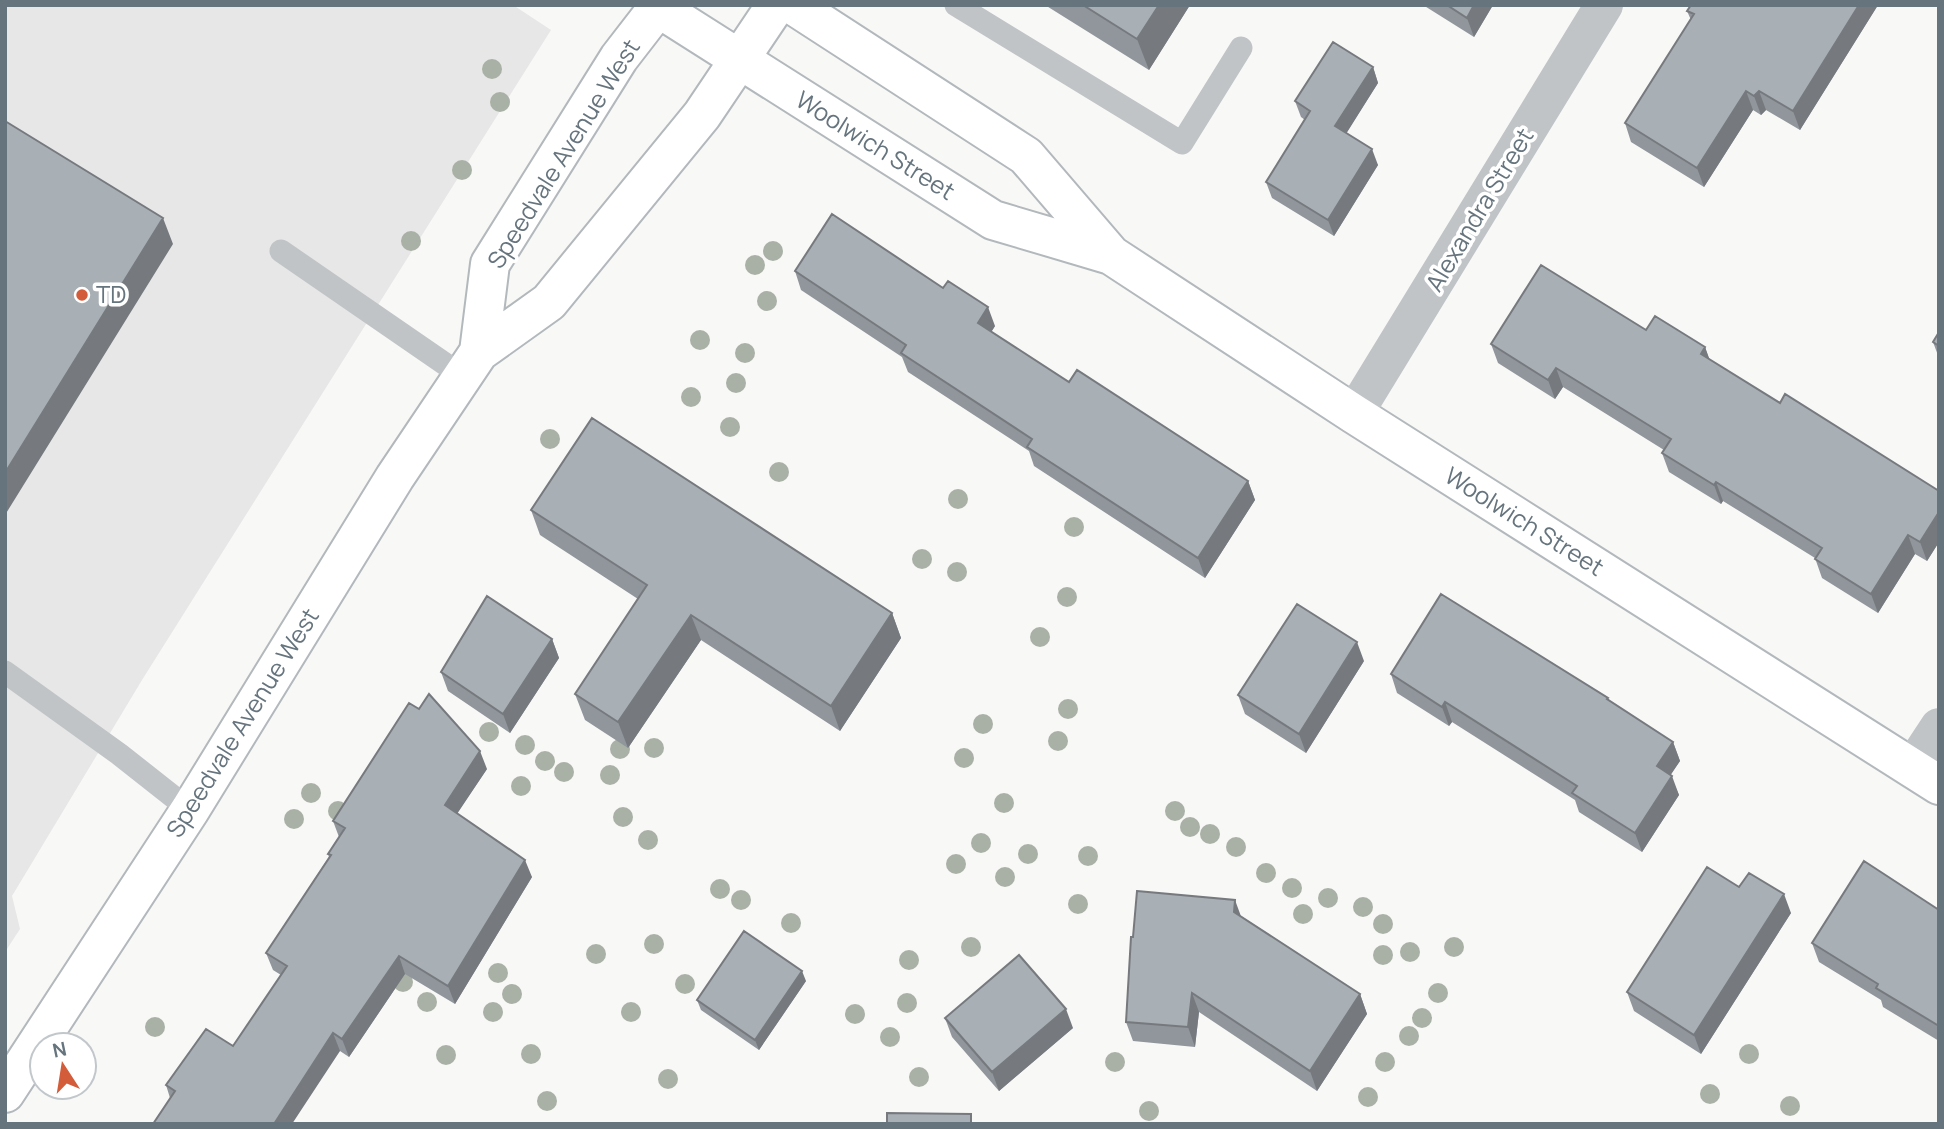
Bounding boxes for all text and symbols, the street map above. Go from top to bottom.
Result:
street label: Speedvale Avenue West [479,32,647,274]
street label: Woolwich Street [790,83,962,207]
street label: Alexandra Street [1417,121,1541,297]
place label: TD [96,277,126,310]
marker: TD [74,287,90,303]
street label: Woolwich Street [1439,459,1611,583]
street label: Speedvale Avenue West [158,601,326,843]
north arrow [28,1031,98,1101]
text: N [50,1035,69,1064]

